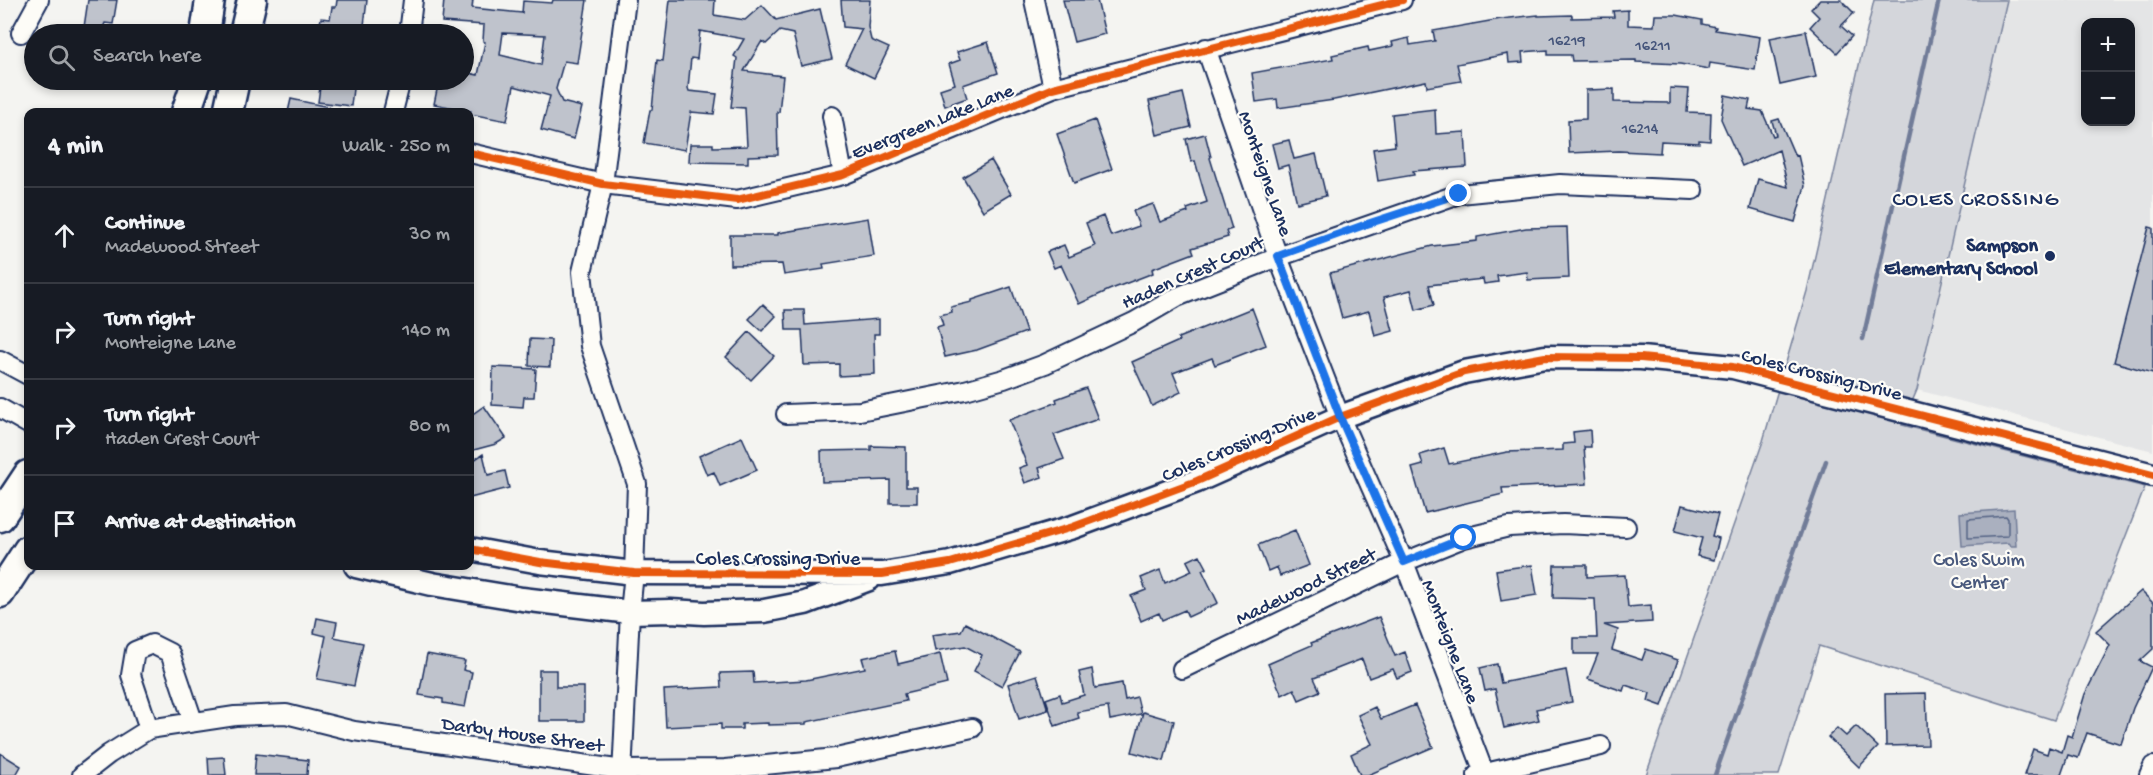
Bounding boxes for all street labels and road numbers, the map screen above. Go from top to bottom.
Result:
street label: Evergreen Lake Lane [849,80,1018,166]
street label: Monteigne Lane [1232,109,1296,240]
street label: Haden Crest Court [1119,232,1270,316]
street label: Coles Crossing Drive [1739,345,1904,408]
street label: Coles Crossing Drive [1159,403,1320,489]
street label: Madewood Street [1233,543,1382,632]
street label: Coles Crossing Drive [696,549,861,572]
street label: Monteigne Lane [1415,577,1483,708]
street label: Darby House Street [438,713,607,759]

